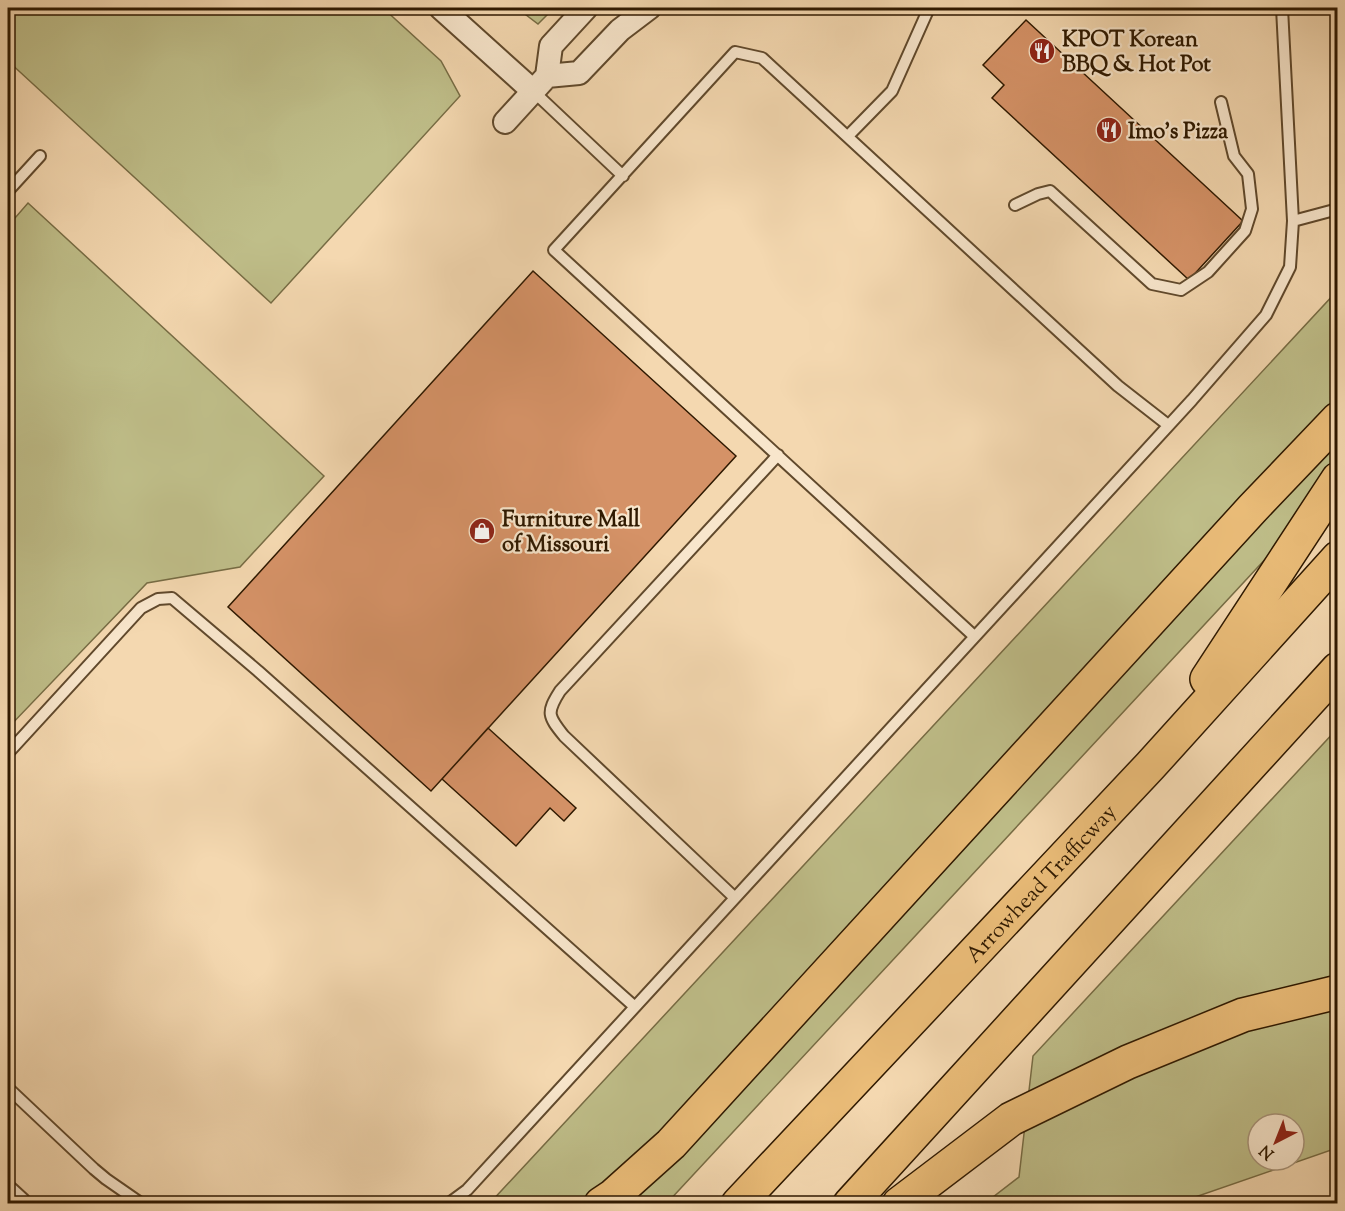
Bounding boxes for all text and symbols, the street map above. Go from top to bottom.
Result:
place label: KPOT Korean BBQ & Hot Pot [1062,25,1211,82]
restaurant icon: KPOT Korean BBQ & Hot Pot [1027,36,1057,66]
restaurant icon: Imo's Pizza [1094,115,1124,145]
place label: Imo's Pizza [1128,117,1229,149]
place label: Furniture Mall of Missouri [502,505,641,562]
shop icon: Furniture Mall of Missouri [467,516,497,546]
street label: Arrowhead Trafficway [959,798,1125,972]
north arrow [1246,1112,1306,1172]
text: N [1255,1138,1280,1164]

